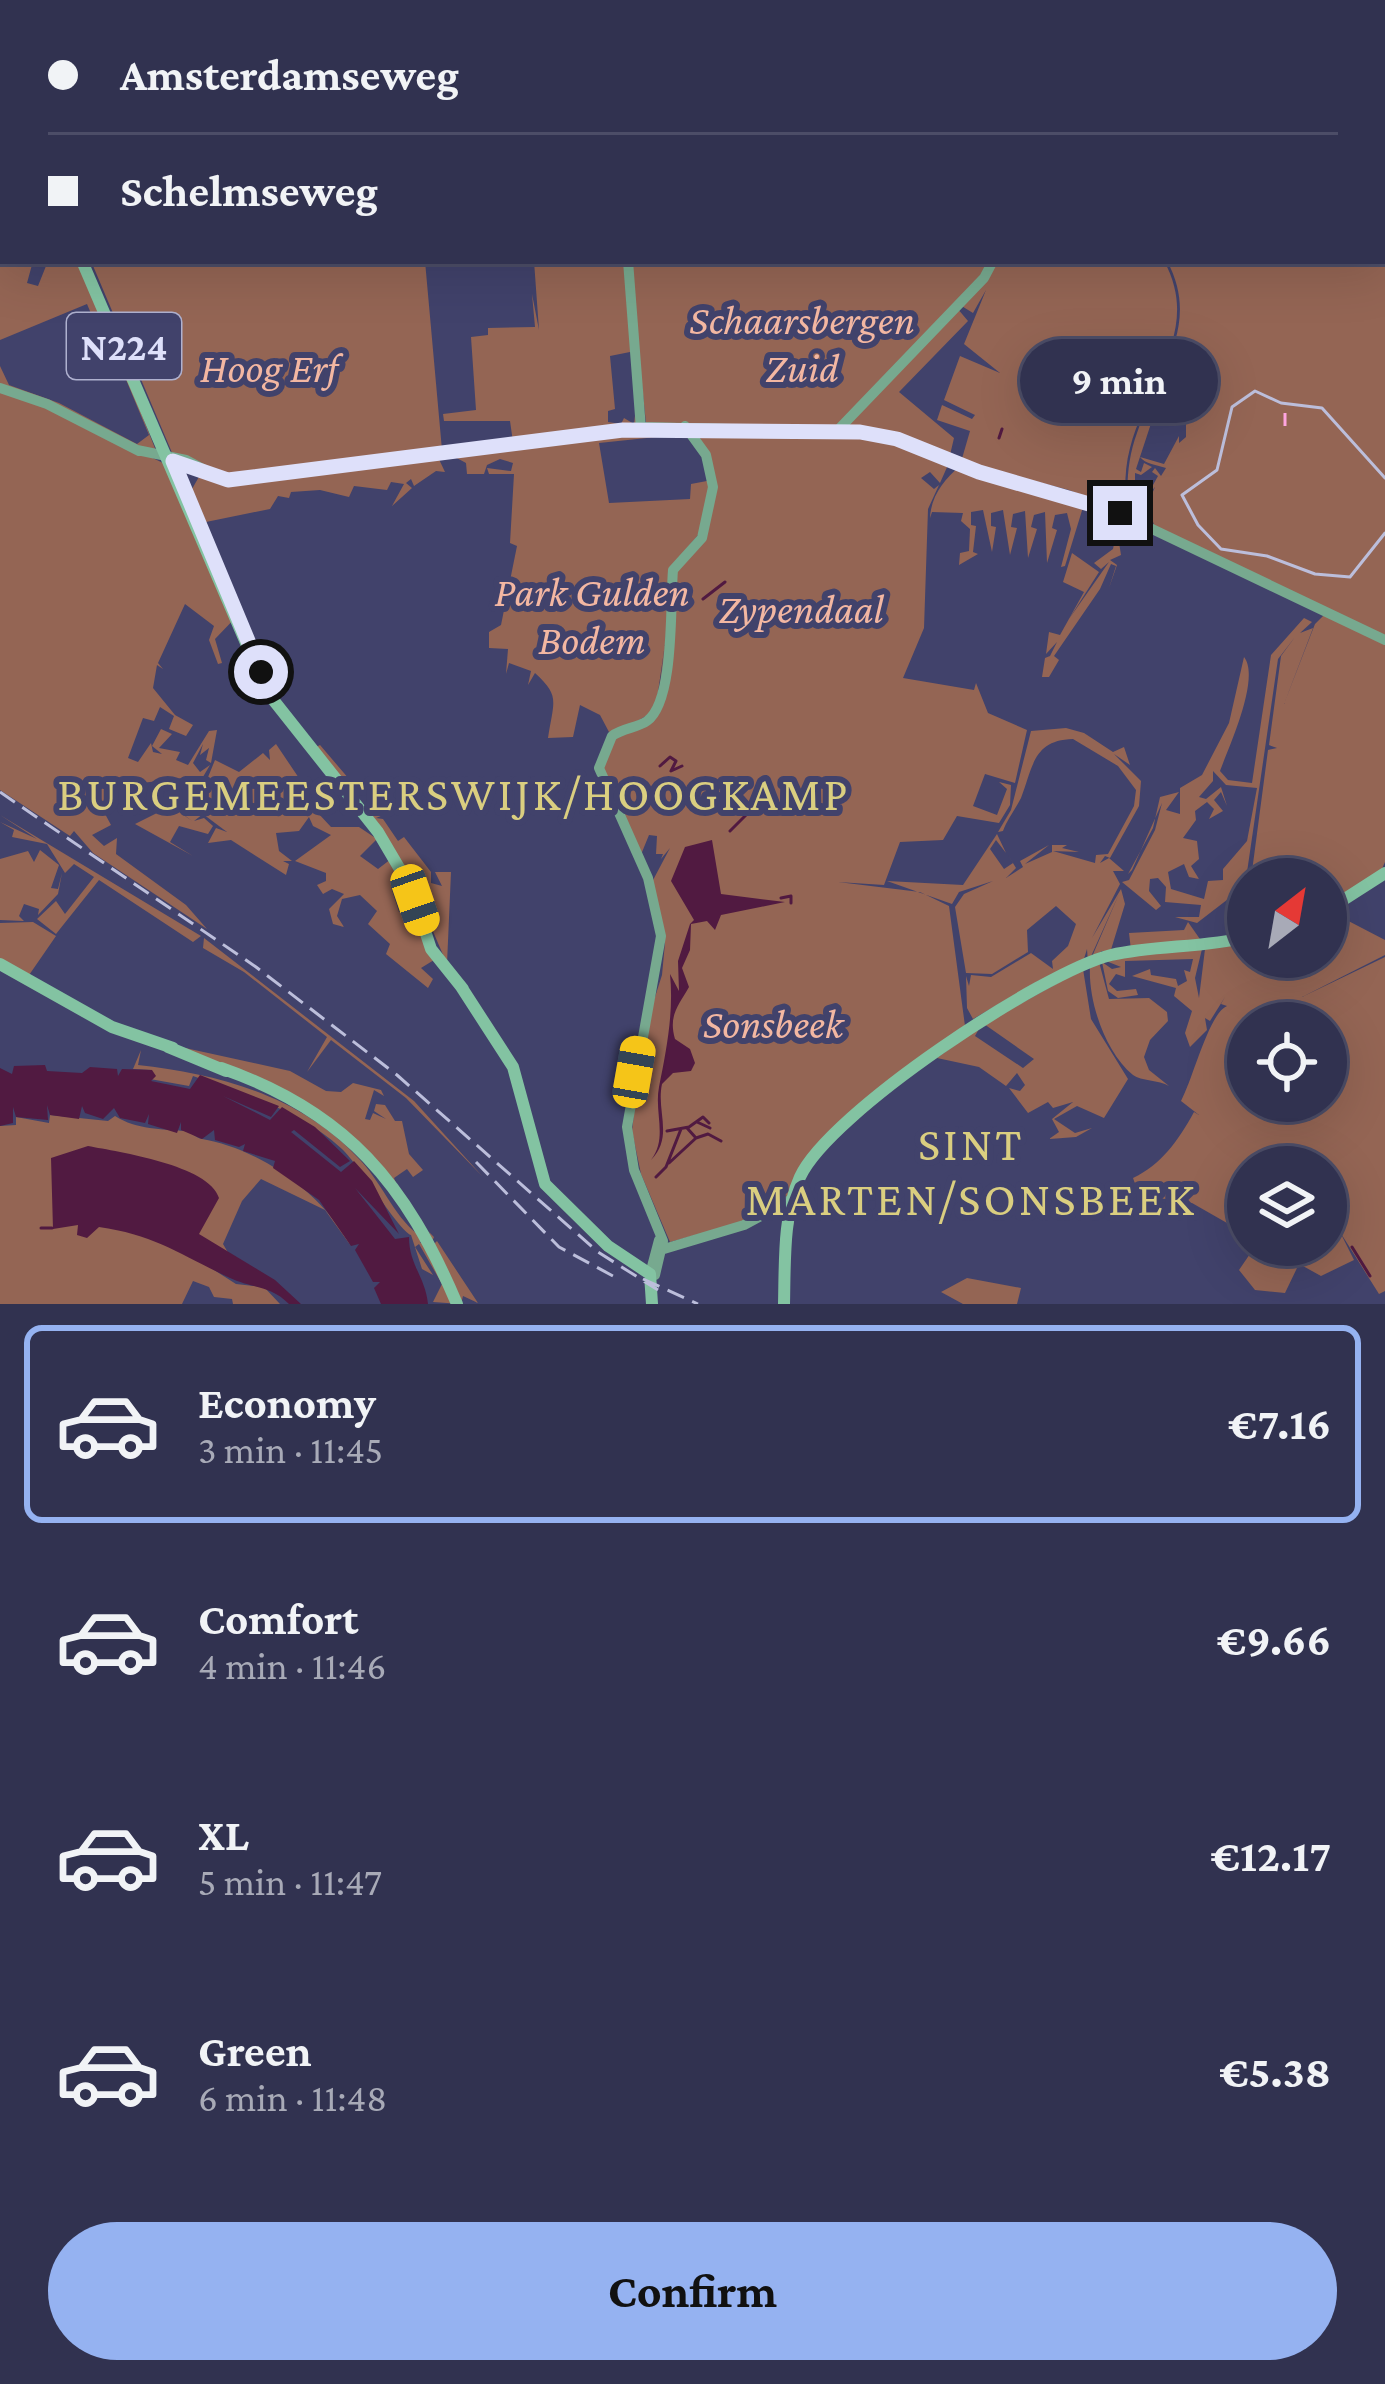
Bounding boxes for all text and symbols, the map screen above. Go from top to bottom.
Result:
text: Amsterdamseweg [120,50,459,100]
text: Schelmseweg [120,166,378,216]
park label: Schaarsbergen Zuid [689,296,915,391]
road number: N224 [67,313,181,379]
callout: 9 min [1021,339,1219,423]
park label: Hoog Erf [200,344,344,391]
text: 9 min [1071,359,1167,402]
route end [1093,486,1147,540]
park label: Park Gulden Bodem [494,568,690,663]
park label: Zypendaal [718,585,885,632]
route start [234,645,288,699]
district label: BURGEMEESTERSWIJK/HOOGKAMP [57,767,851,820]
north arrow [1227,858,1347,978]
map controls [1227,858,1347,1266]
car [386,860,444,940]
park label: Sonsbeek [703,1000,845,1047]
button: locate [1227,1002,1347,1122]
car [610,1033,658,1111]
district label: SINT MARTEN/SONSBEEK [745,1117,1197,1225]
button: layers [1227,1146,1347,1266]
icon: car [54,1370,162,1478]
text: Economy [198,1378,376,1428]
text: €7.16 [1228,1399,1331,1449]
text: 3 min · 11:45 [198,1428,383,1471]
icon: car [54,1586,162,1694]
text: Comfort [198,1594,359,1644]
text: €9.66 [1217,1615,1331,1665]
text: 4 min · 11:46 [198,1644,386,1687]
icon: car [54,1802,162,1910]
text: XL [198,1810,249,1860]
text: €12.17 [1211,1831,1331,1881]
text: 5 min · 11:47 [198,1860,382,1903]
icon: car [54,2018,162,2126]
text: Green [198,2026,312,2076]
text: €5.38 [1219,2047,1331,2097]
text: 6 min · 11:48 [198,2076,387,2119]
button: Confirm [48,2222,1337,2360]

